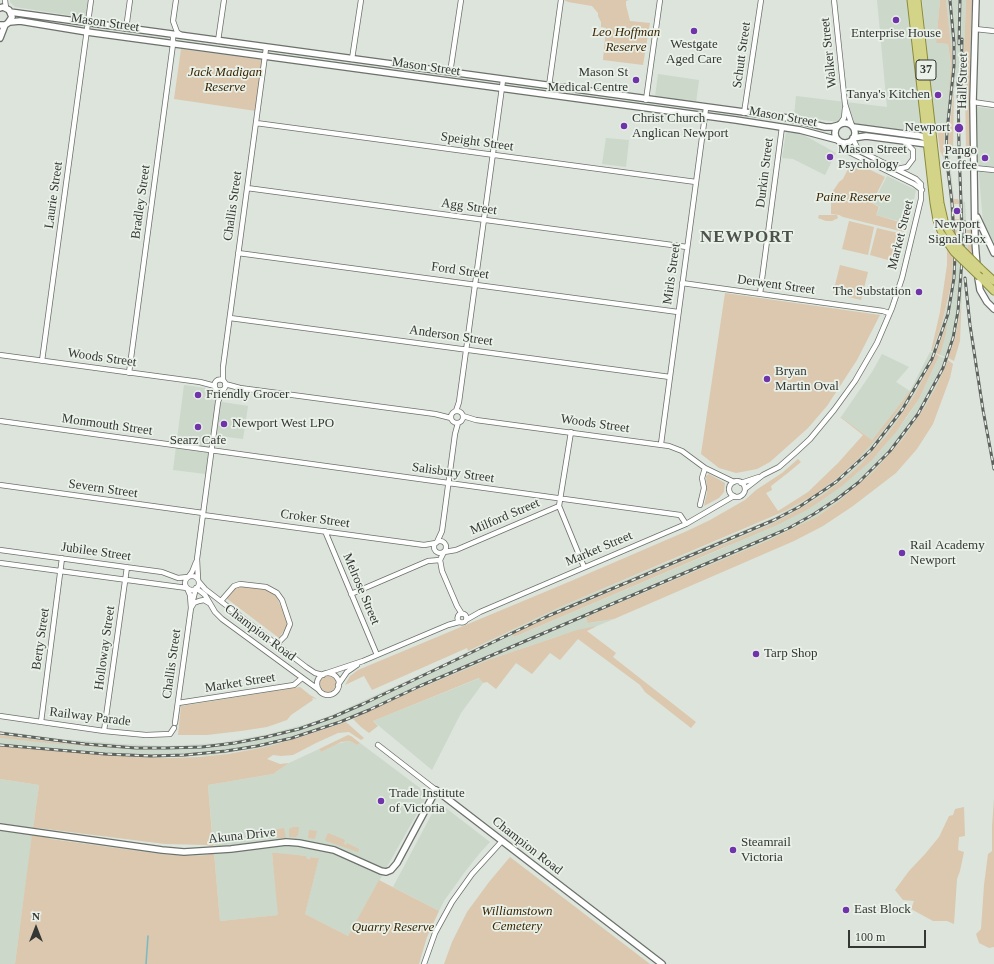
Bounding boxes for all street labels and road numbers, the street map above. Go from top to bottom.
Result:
street label: Mason Street [70,10,140,36]
street label: Walker Street [818,17,840,89]
street label: Schutt Street [730,21,754,89]
street label: Hall Street [955,53,971,109]
street label: Mason Street [391,54,461,80]
road number: 37 [916,60,936,80]
street label: Mason Street [748,103,818,131]
street label: Speight Street [440,129,514,155]
street label: Durkin Street [753,137,777,209]
street label: Laurie Street [42,160,66,230]
street label: Bradley Street [128,164,154,240]
street label: Challis Street [220,170,246,242]
street label: Agg Street [440,195,498,219]
street label: Market Street [885,199,917,271]
street label: Mirls Street [660,242,684,306]
street label: Ford Street [430,259,490,283]
street label: Derwent Street [736,272,816,298]
street label: Anderson Street [408,322,494,350]
street label: Woods Street [67,345,137,371]
street label: Monmouth Street [61,411,153,439]
street label: Woods Street [560,411,630,437]
street label: Salisbury Street [411,460,495,486]
street label: Severn Street [67,476,139,502]
street label: Milford Street [468,495,542,539]
street label: Croker Street [279,506,351,532]
street label: Market Street [563,528,635,570]
street label: Jubilee Street [60,539,132,565]
street label: Melrose Street [339,551,383,627]
street label: Champion Road [221,601,299,665]
street label: Holloway Street [91,605,119,691]
street label: Berty Street [29,607,53,671]
street label: Challis Street [159,628,185,700]
street label: Market Street [204,670,276,696]
street label: Railway Parade [48,704,132,730]
street label: Champion Road [489,814,565,878]
street label: Akuna Drive [208,825,276,847]

